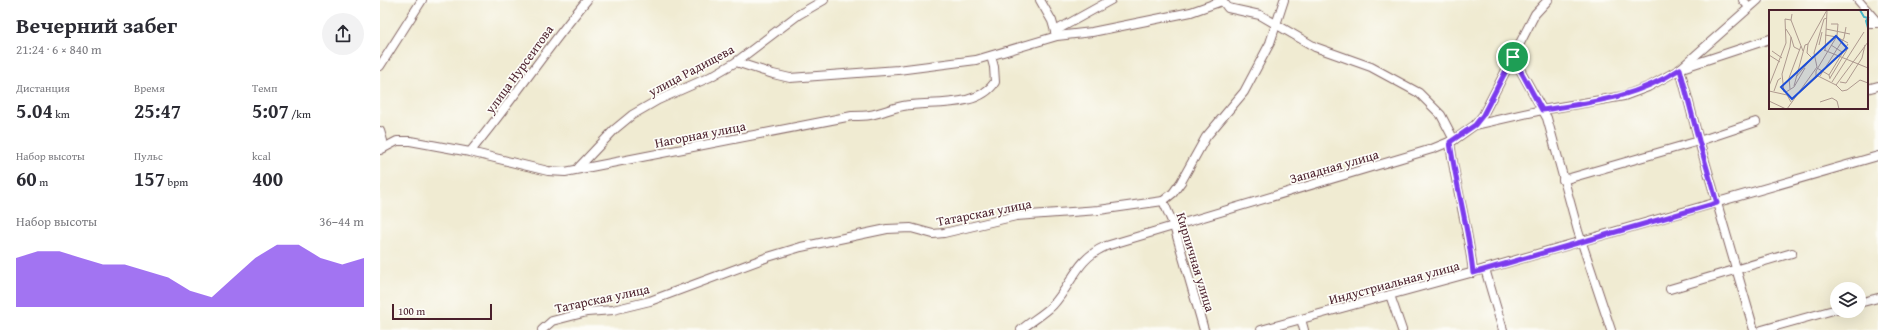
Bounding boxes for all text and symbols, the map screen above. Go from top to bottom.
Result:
text: Вечерний забег [16,9,177,41]
inset map [1769,10,1868,109]
button: share [322,13,364,55]
street label: улица Нурсеитова [480,20,558,118]
street label: улица Радищева [644,39,738,102]
text: 21:24 · 6 × 840 m [16,40,102,59]
pin [1496,40,1530,74]
icon: arrive [1502,46,1524,68]
text: Дистанция [16,80,70,96]
text: Время [134,80,165,96]
text: Темп [252,80,277,96]
text: 5.04 [16,96,53,125]
text: 25:47 [134,96,181,125]
text: 5:07 [252,96,289,125]
text: km [53,106,70,122]
text: /km [289,106,311,122]
street label: Нагорная улица [653,116,748,153]
street label: Западная улица [1287,144,1382,188]
text: Набор высоты [16,148,85,164]
text: Пульс [134,148,163,164]
text: kcal [252,148,271,164]
text: 60 [16,164,37,193]
text: 157 [134,164,165,193]
text: 400 [252,164,283,193]
text: m [37,174,48,190]
text: bpm [165,174,188,190]
street label: Татарская улица [935,194,1034,231]
street label: Кирпичная улица [1171,210,1220,315]
text: Набор высоты [16,212,97,231]
text: 36–44 m [319,212,364,231]
street label: Индустриальная улица [1327,256,1462,309]
street label: Татарская улица [553,279,652,318]
map controls [1830,282,1866,318]
button: layers [1830,282,1866,318]
scale bar [392,302,492,321]
text: 100 m [398,303,425,319]

